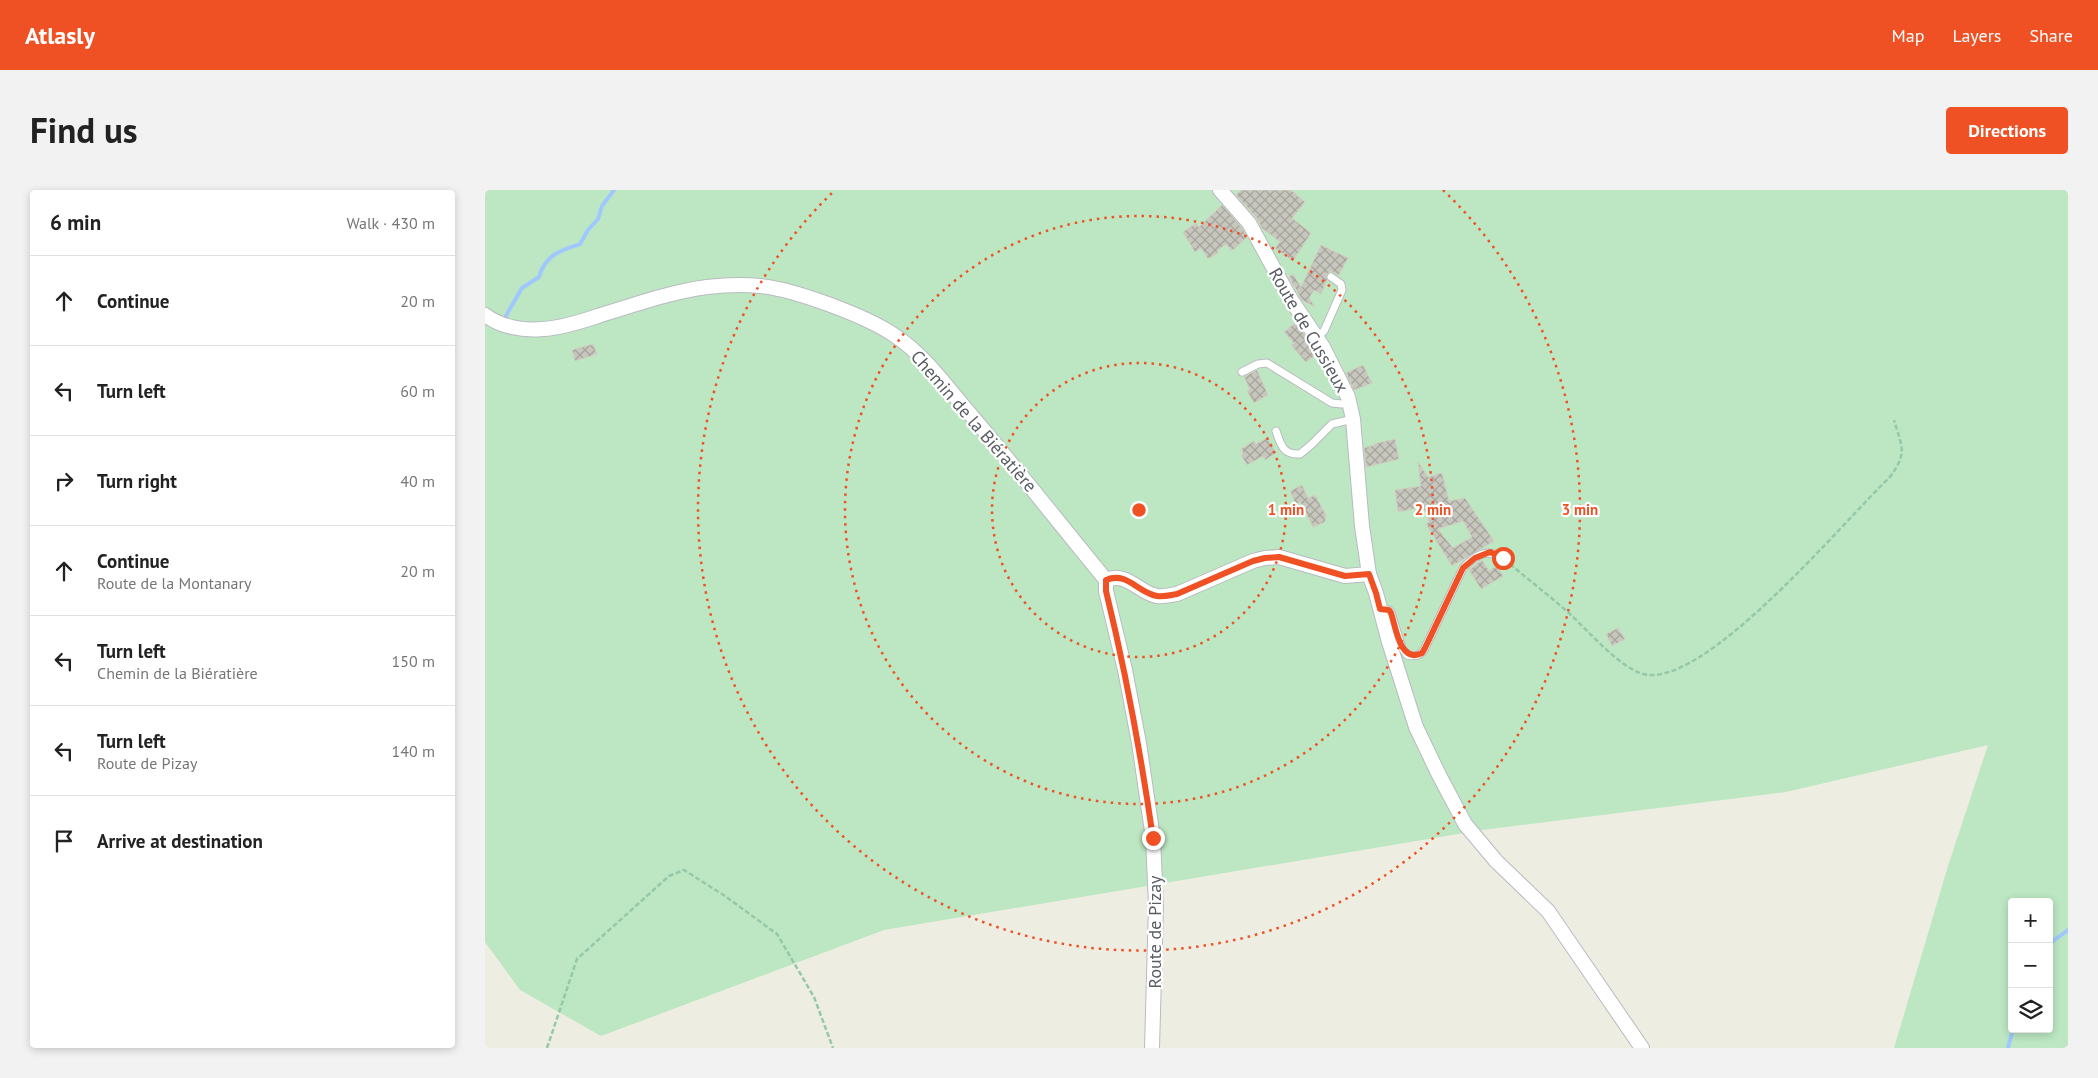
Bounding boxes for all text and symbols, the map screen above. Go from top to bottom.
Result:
text: Atlasly [25,20,95,51]
text: Map [1892,24,1924,47]
text: Layers [1952,24,2001,47]
text: Share [2029,24,2073,47]
text: Find us [30,107,138,153]
button: Directions [1946,107,2068,154]
text: 6 min [50,209,101,236]
text: Walk · 430 m [346,213,435,233]
street label: Route de Cussieux [1264,263,1354,397]
icon: ahead [50,287,78,315]
text: Continue [97,289,169,313]
text: 20 m [400,291,435,311]
street label: Chemin de la Biératière [906,345,1042,497]
icon: left [50,377,78,405]
text: Turn left [97,379,166,403]
text: 60 m [400,381,435,401]
icon: right [50,467,78,495]
text: Turn right [97,469,177,493]
text: 40 m [400,471,435,491]
text: 1 min [1268,500,1304,519]
text: 2 min [1415,500,1451,519]
text: 3 min [1562,500,1598,519]
centre of rings [1130,501,1148,519]
route start [1492,547,1515,570]
text: Continue [97,549,169,573]
icon: ahead [50,557,78,585]
text: 20 m [400,561,435,581]
text: Route de la Montanary [97,573,251,593]
text: Turn left [97,639,166,663]
icon: left [50,647,78,675]
text: 150 m [392,651,435,671]
text: Chemin de la Biératière [97,663,258,683]
text: Turn left [97,729,166,753]
icon: left [50,737,78,765]
text: 140 m [392,741,435,761]
text: Route de Pizay [97,753,197,773]
icon: arrive [50,827,78,855]
route end [1142,827,1165,850]
text: Arrive at destination [97,829,263,853]
street label: Route de Pizay [1143,875,1166,988]
map controls [2008,898,2053,1033]
button: + [2008,898,2053,943]
button: − [2008,943,2053,988]
button: layers [2008,988,2053,1033]

